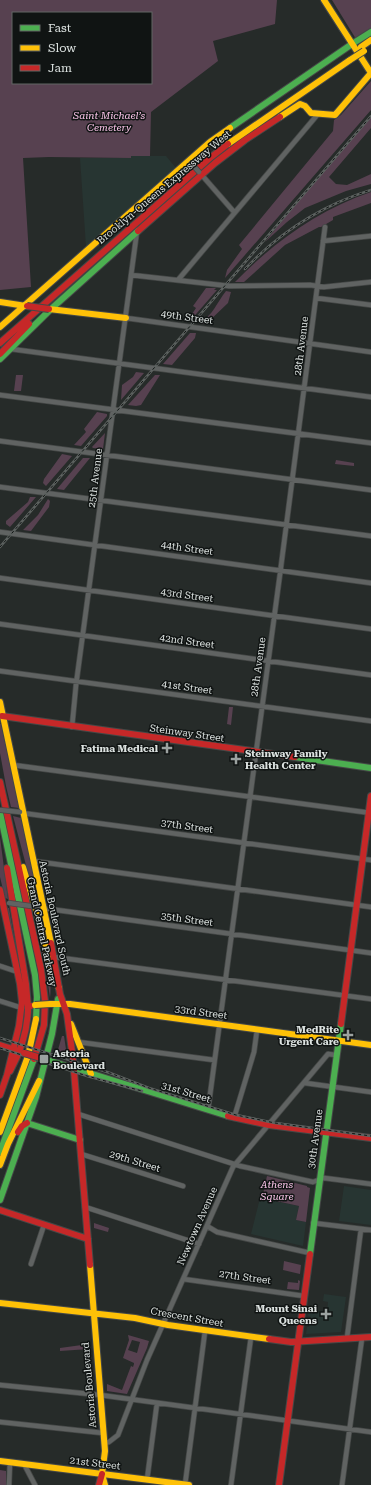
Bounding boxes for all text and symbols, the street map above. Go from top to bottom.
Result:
legend [12,12,152,84]
text: Fast [48,21,72,35]
text: Slow [48,41,76,55]
text: Jam [48,61,72,75]
park label: Saint Michael’s Cemetery [72,110,145,133]
street label: Brooklyn-Queens Expressway West [95,128,233,246]
street label: 49th Street [160,308,214,326]
street label: 28th Avenue [292,315,310,376]
street label: 25th Avenue [86,447,104,508]
street label: 44th Street [160,539,214,557]
street label: 43rd Street [160,586,214,604]
street label: 42nd Street [159,632,215,650]
street label: 28th Avenue [248,636,268,697]
street label: 41st Street [161,678,213,696]
street label: Steinway Street [149,722,225,744]
marker: Fatima Medical [161,742,173,754]
place label: Fatima Medical [81,743,159,754]
place label: Steinway Family Health Center [245,748,327,771]
marker: Steinway Family Health Center [230,753,242,765]
street label: 37th Street [160,817,214,835]
street label: Astoria Boulevard South [37,859,73,977]
street label: Grand Central Parkway [25,876,59,988]
street label: 35th Street [160,910,214,928]
street label: 33rd Street [174,1003,228,1021]
place label: MedRite Urgent Care [279,1024,339,1047]
marker: MedRite Urgent Care [342,1029,354,1041]
place label: Astoria Boulevard [53,1048,105,1071]
marker: Astoria Boulevard [38,1053,50,1065]
street label: 31st Street [160,1079,212,1105]
street label: 30th Avenue [305,1108,325,1169]
street label: 29th Street [108,1148,162,1174]
park label: Athens Square [259,1179,294,1202]
street label: Newtown Avenue [175,1185,219,1267]
street label: 27th Street [218,1268,272,1286]
place label: Mount Sinai Queens [256,1303,318,1326]
street label: Crescent Street [150,1305,225,1329]
marker: Mount Sinai Queens [320,1308,332,1320]
street label: Astoria Boulevard [80,1341,98,1428]
street label: 21st Street [69,1454,121,1472]

